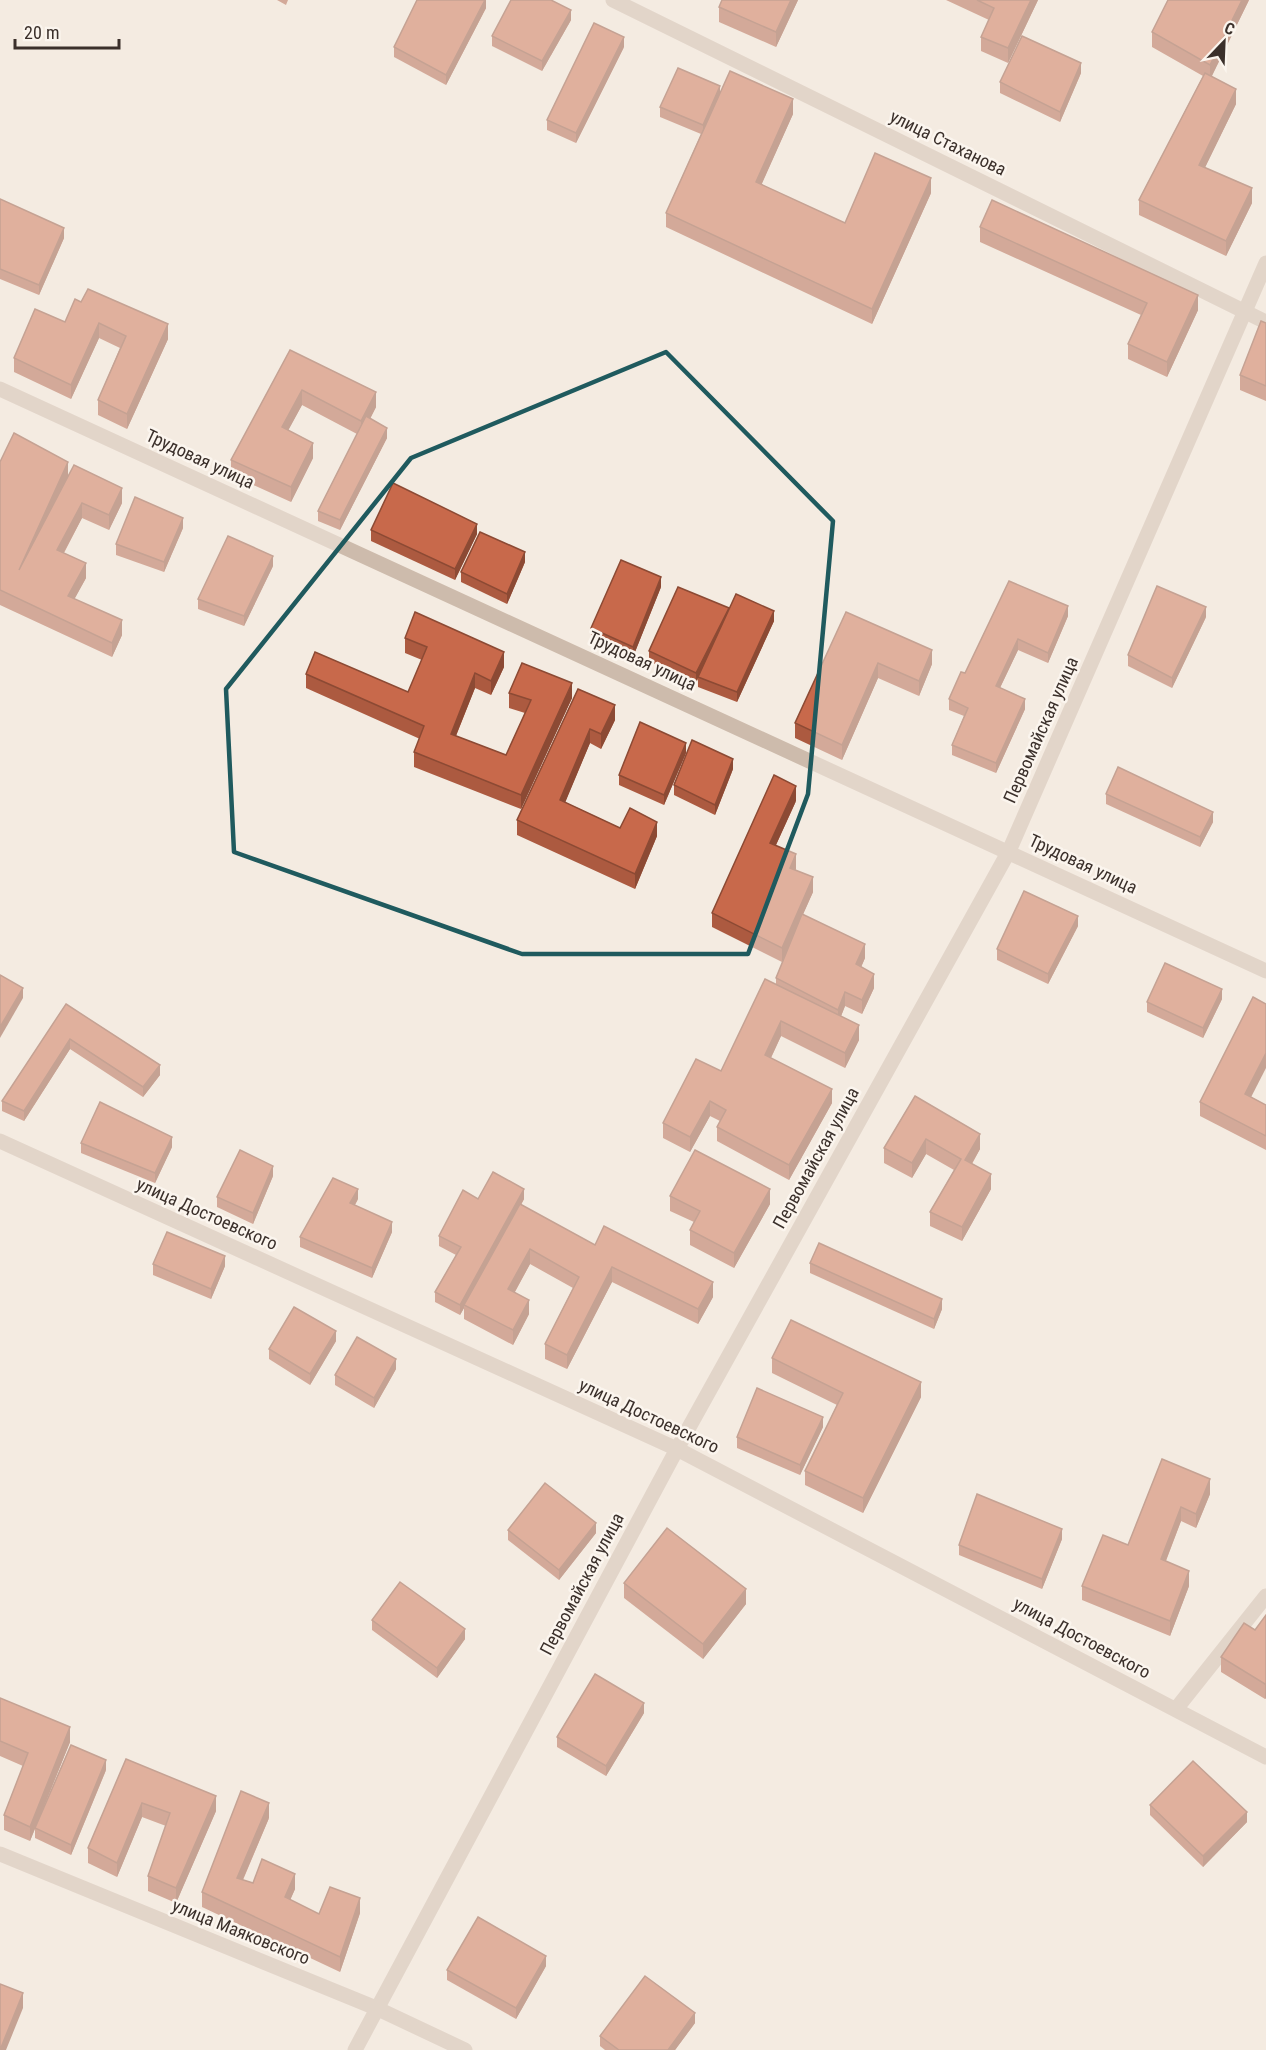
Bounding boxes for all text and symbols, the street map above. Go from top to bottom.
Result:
scale bar [15,12,118,50]
north arrow [1194,12,1254,72]
text: С [1222,18,1238,39]
text: 20 m [24,22,59,43]
street label: улица Стаханова [887,105,1010,180]
street label: Трудовая улица [143,424,258,493]
street label: Трудовая улица [585,626,700,695]
street label: Первомайская улица [999,653,1082,806]
street label: Трудовая улица [1026,829,1141,898]
street label: Первомайская улица [768,1084,863,1232]
street label: улица Достоевского [133,1173,281,1254]
street label: улица Достоевского [576,1374,723,1457]
street label: Первомайская улица [535,1509,628,1658]
street label: улица Достоевского [1010,1593,1154,1683]
street label: улица Маяковского [169,1894,313,1969]

